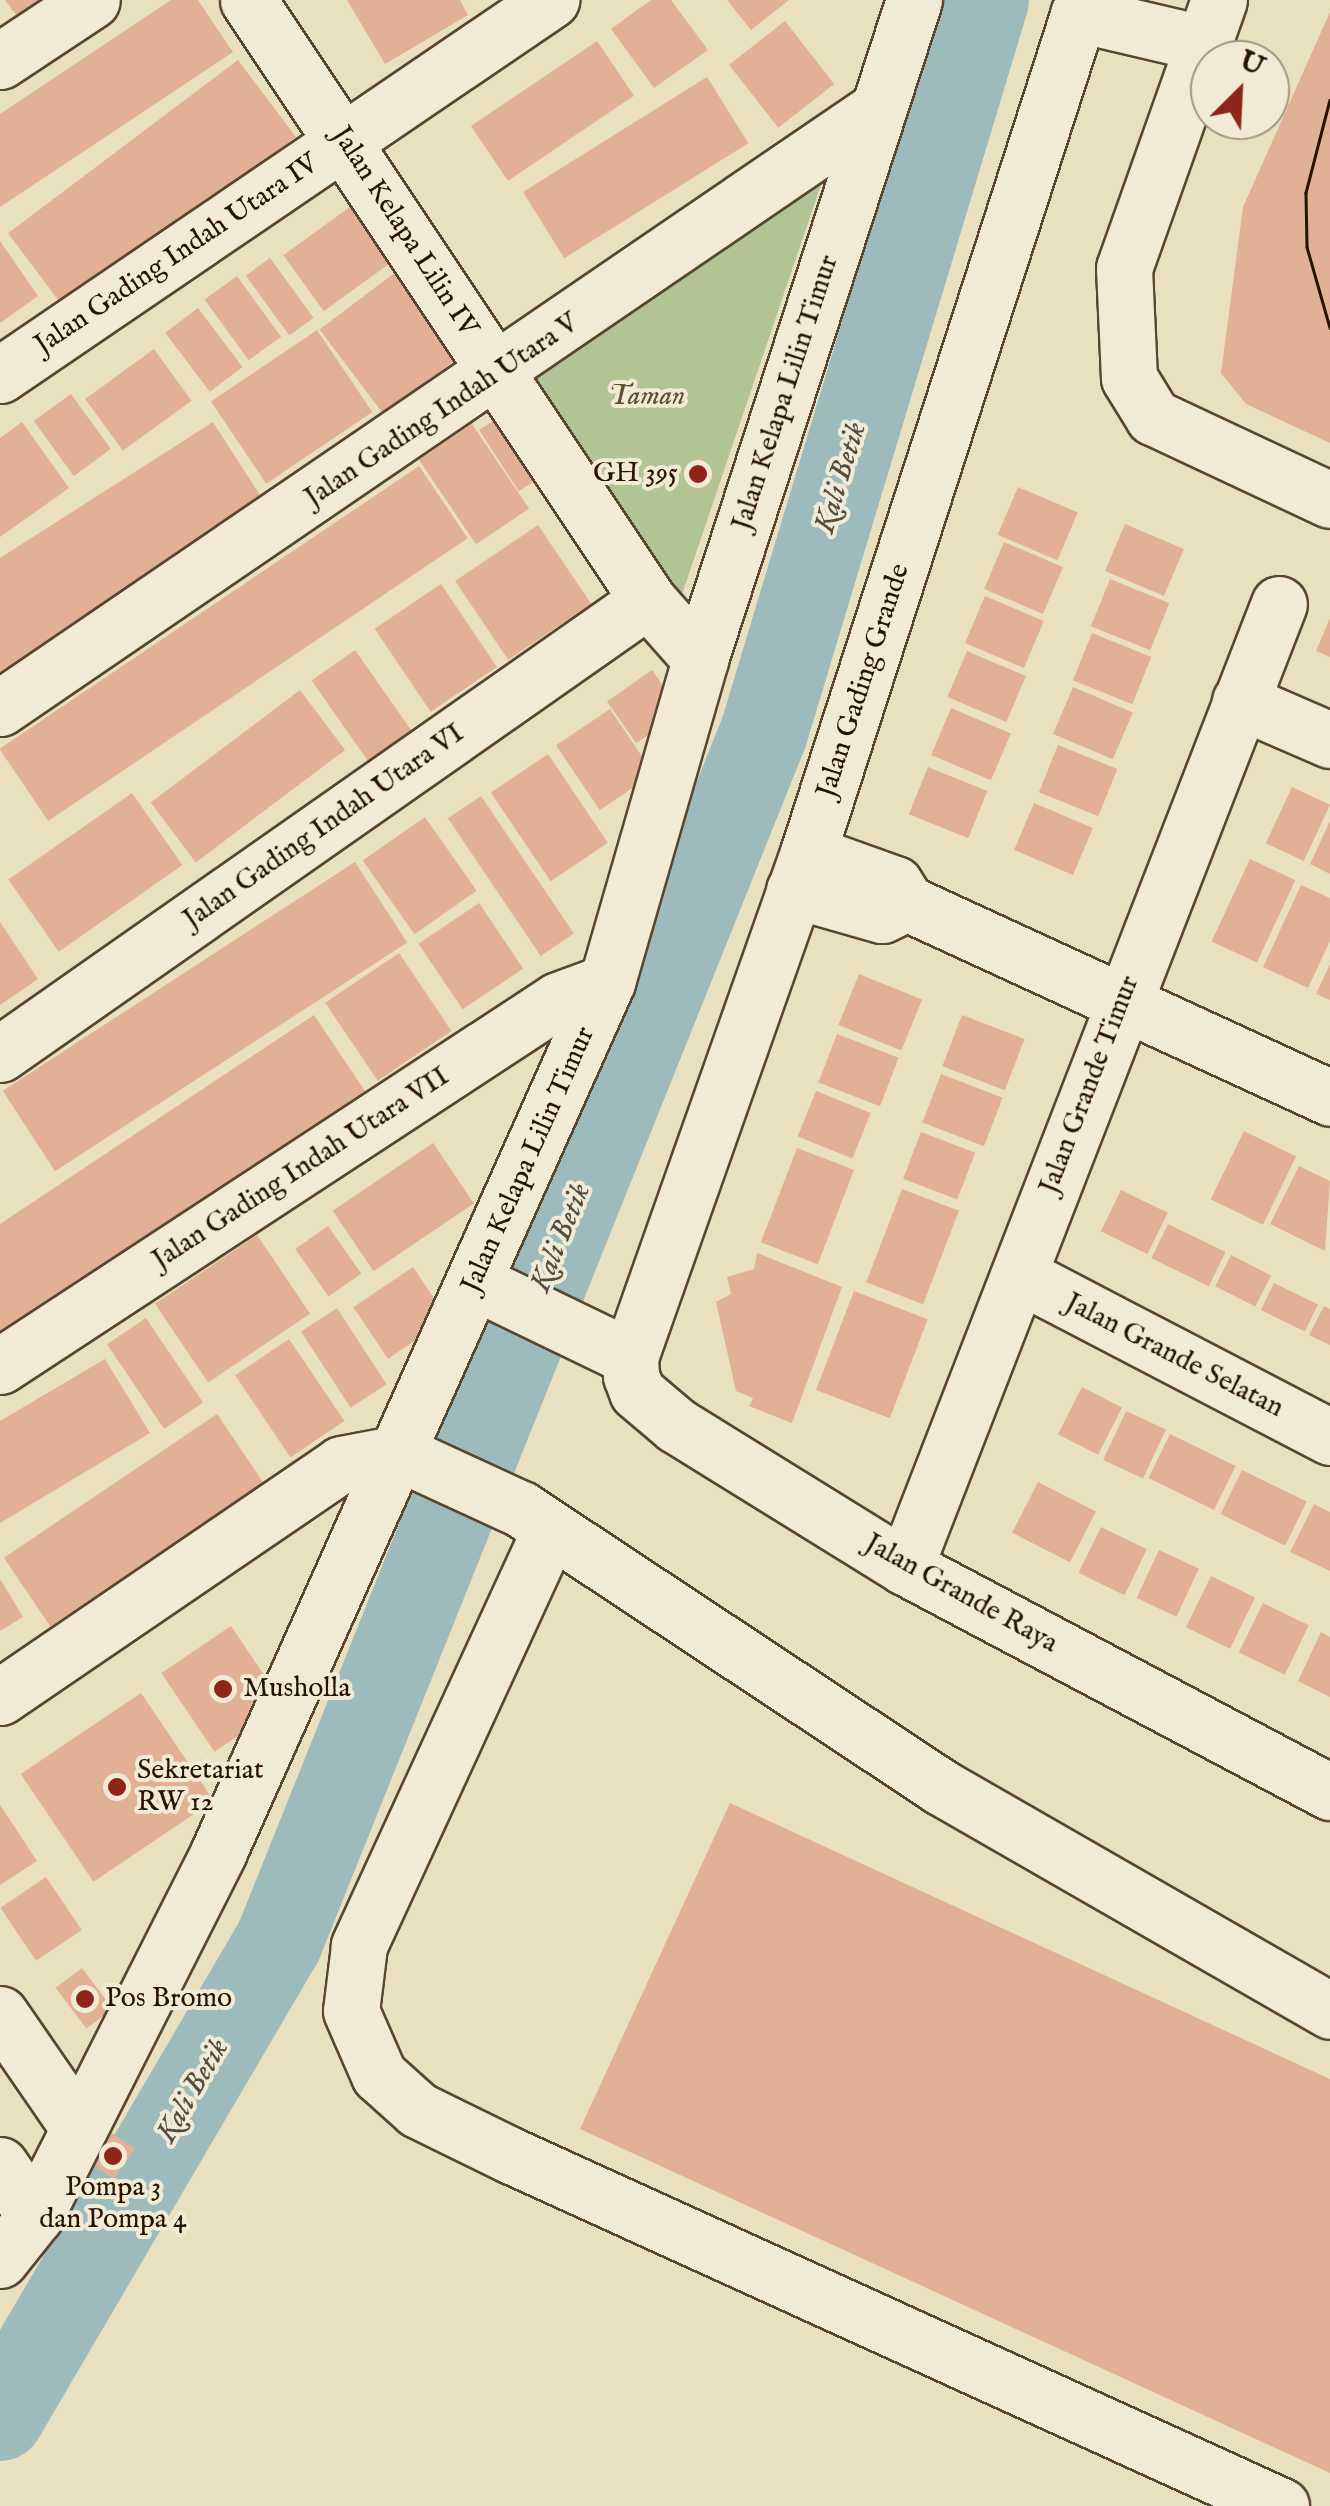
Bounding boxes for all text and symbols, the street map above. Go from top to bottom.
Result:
north arrow [1190,40,1290,140]
text: U [1234,43,1270,85]
street label: Jalan Kelapa Lilin IV [324,121,484,343]
street label: Jalan Gading Indah Utara IV [29,147,325,363]
street label: Jalan Kelapa Lilin Timur [726,251,846,535]
street label: Jalan Gading Indah Utara V [299,307,585,515]
park label: Taman [609,380,685,414]
water label: Kali Betik [807,418,875,538]
place label: GH 395 [593,457,678,491]
marker: GH 395 [687,463,709,485]
street label: Jalan Gading Grande [810,560,918,802]
street label: Jalan Gading Indah Utara VI [177,717,471,937]
street label: Jalan Grande Timur [1033,971,1147,1199]
street label: Jalan Kelapa Lilin Timur [455,1022,603,1298]
street label: Jalan Gading Indah Utara VII [146,1060,456,1278]
water label: Kali Betik [523,1178,599,1298]
street label: Jalan Grande Selatan [1059,1286,1289,1426]
street label: Jalan Grande Raya [859,1527,1063,1661]
place label: Musholla [243,1672,351,1706]
marker: Musholla [212,1678,234,1700]
place label: Sekretariat RW 12 [137,1754,264,1820]
marker: Sekretariat RW 12 [106,1776,128,1798]
place label: Pos Bromo [105,1982,232,2016]
marker: Pos Bromo [74,1988,96,2010]
water label: Kali Betik [149,2033,237,2149]
marker: Pompa 3 dan Pompa 4 [102,2145,124,2167]
place label: Pompa 3 dan Pompa 4 [39,2171,187,2237]

